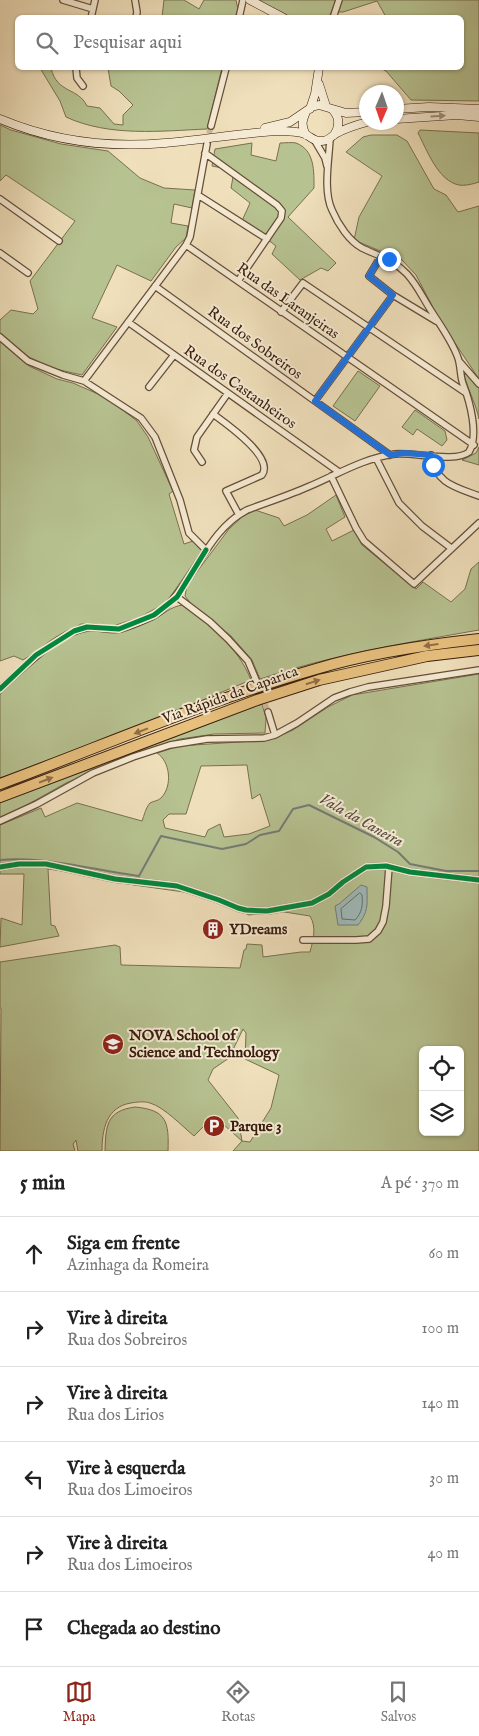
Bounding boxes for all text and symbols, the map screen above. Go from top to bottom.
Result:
search box [15,15,464,70]
icon: search [33,29,61,57]
text: Pesquisar aqui [73,31,182,55]
north arrow [359,85,404,130]
one-way arrow [430,112,446,120]
route end [378,248,401,271]
street label: Rua das Laranjeiras [233,259,343,343]
street label: Rua dos Sobreiros [204,302,306,384]
street label: Rua dos Castanheiros [180,341,300,433]
route start [422,454,445,477]
one-way arrow [422,641,438,649]
street label: Via Rápida da Caparica [159,661,301,729]
one-way arrow [306,677,321,685]
one-way arrow [134,727,149,735]
one-way arrow [38,776,53,783]
water label: Vala da Caneira [316,790,406,852]
building icon: YDreams [201,917,225,941]
place label: YDreams [229,920,288,939]
place label: NOVA School of Science and Technology [128,1026,280,1062]
school or university icon: NOVA School of Science and Technology [101,1032,125,1056]
map controls [419,1046,464,1136]
button: locate [419,1046,464,1091]
button: layers [419,1091,464,1136]
parking icon: Parque 3 [202,1114,226,1138]
place label: Parque 3 [230,1117,282,1136]
text: 5 min [20,1170,65,1197]
text: A pé · 370 m [381,1174,459,1194]
text: Siga em frente [67,1232,180,1256]
icon: ahead [20,1240,48,1268]
text: 60 m [429,1244,459,1264]
text: Azinhaga da Romeira [67,1256,209,1276]
text: Vire à direita [67,1307,167,1331]
icon: right [20,1315,48,1343]
text: 100 m [422,1319,459,1339]
text: Rua dos Sobreiros [67,1331,187,1351]
text: Vire à direita [67,1382,167,1406]
icon: right [20,1390,48,1418]
text: 140 m [421,1394,459,1414]
text: Rua dos Lirios [67,1406,164,1426]
text: Vire à esquerda [67,1457,185,1481]
icon: left [20,1465,48,1493]
text: 30 m [429,1469,459,1489]
text: Rua dos Limoeiros [67,1481,192,1501]
text: Vire à direita [67,1532,167,1556]
icon: right [20,1540,48,1568]
text: 40 m [427,1544,459,1564]
text: Rua dos Limoeiros [67,1556,192,1576]
icon: arrive [20,1615,48,1643]
text: Chegada ao destino [67,1617,220,1641]
tab: Mapa [63,1678,96,1726]
tab: Rotas [221,1678,255,1726]
tab: Salvos [381,1678,416,1726]

